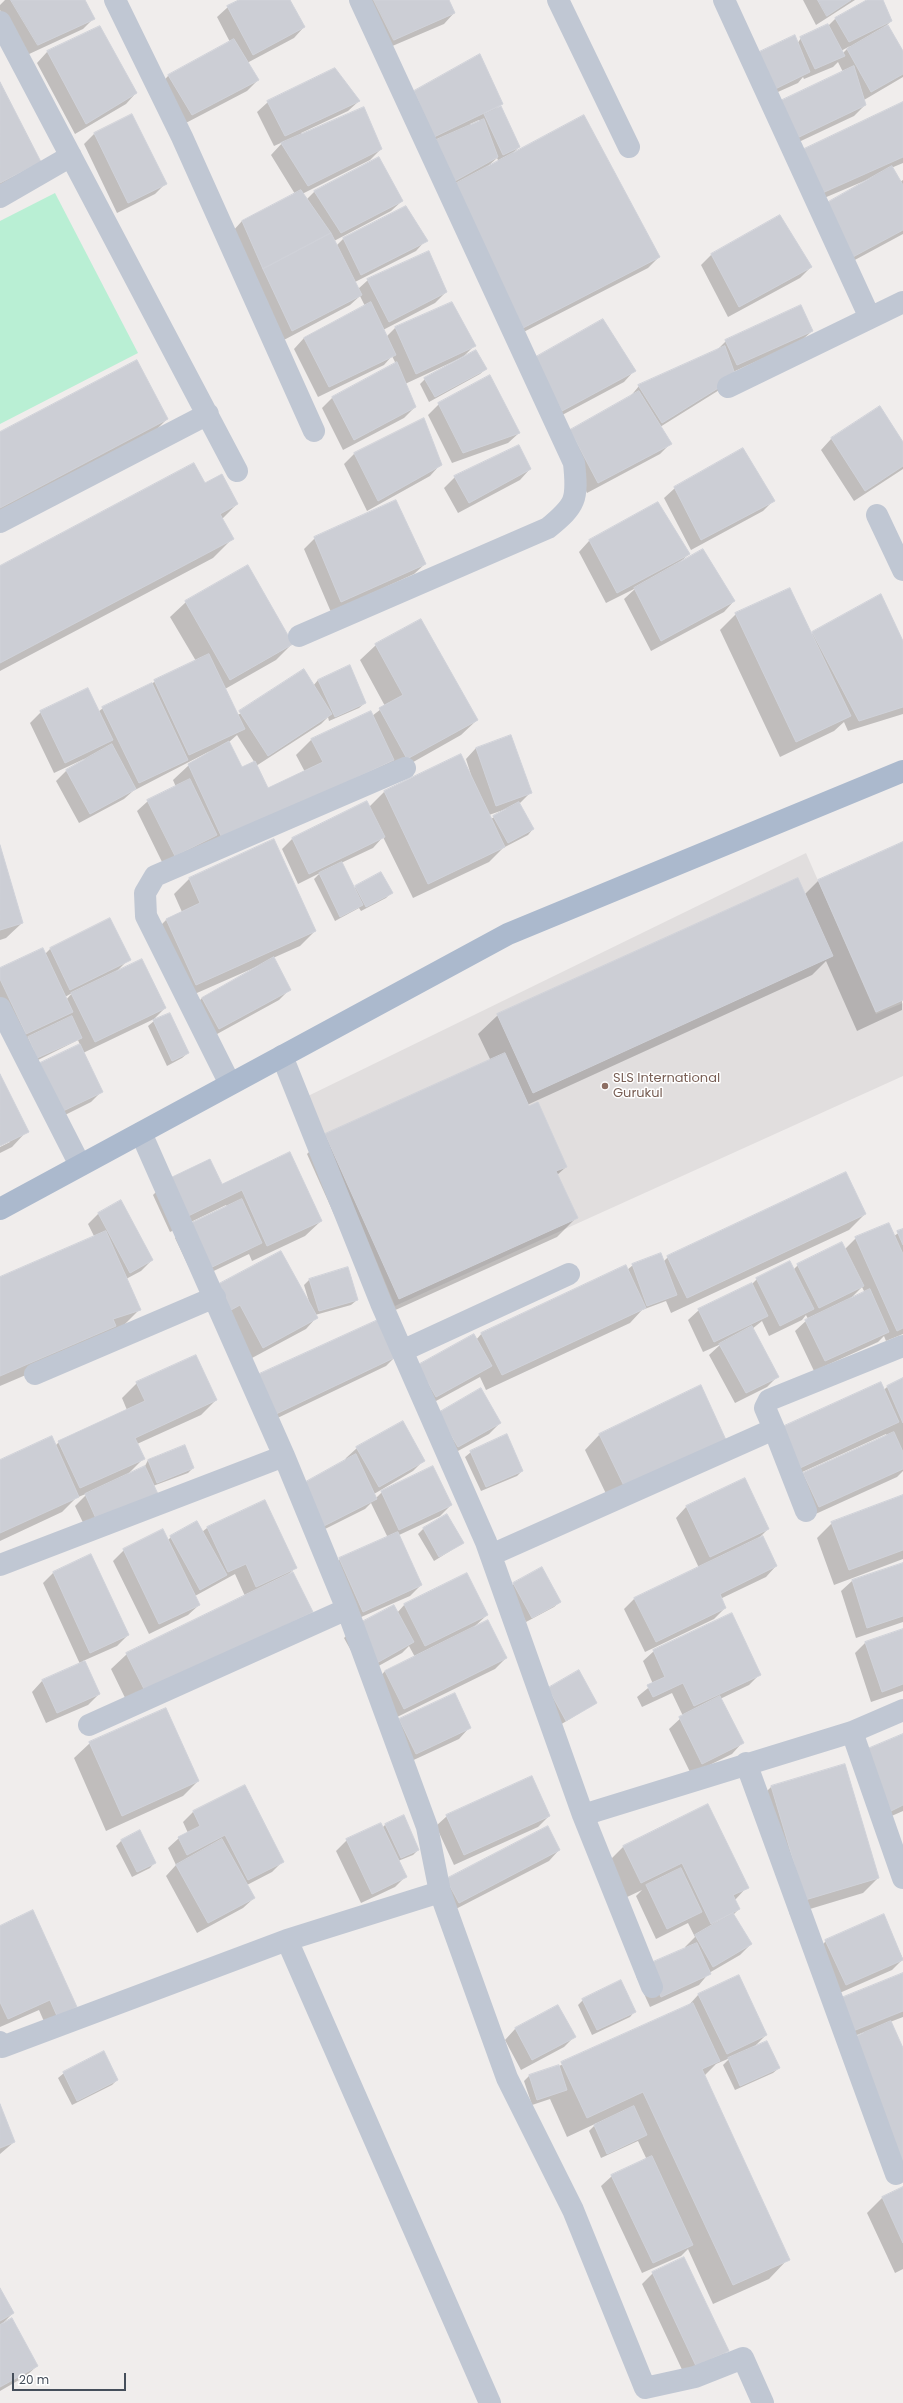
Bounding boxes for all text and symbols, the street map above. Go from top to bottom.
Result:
place label: SLS International Gurukul [613,1071,720,1102]
marker: SLS International Gurukul [600,1081,610,1091]
scale bar [14,2365,128,2391]
text: 20 m [19,2371,49,2388]

